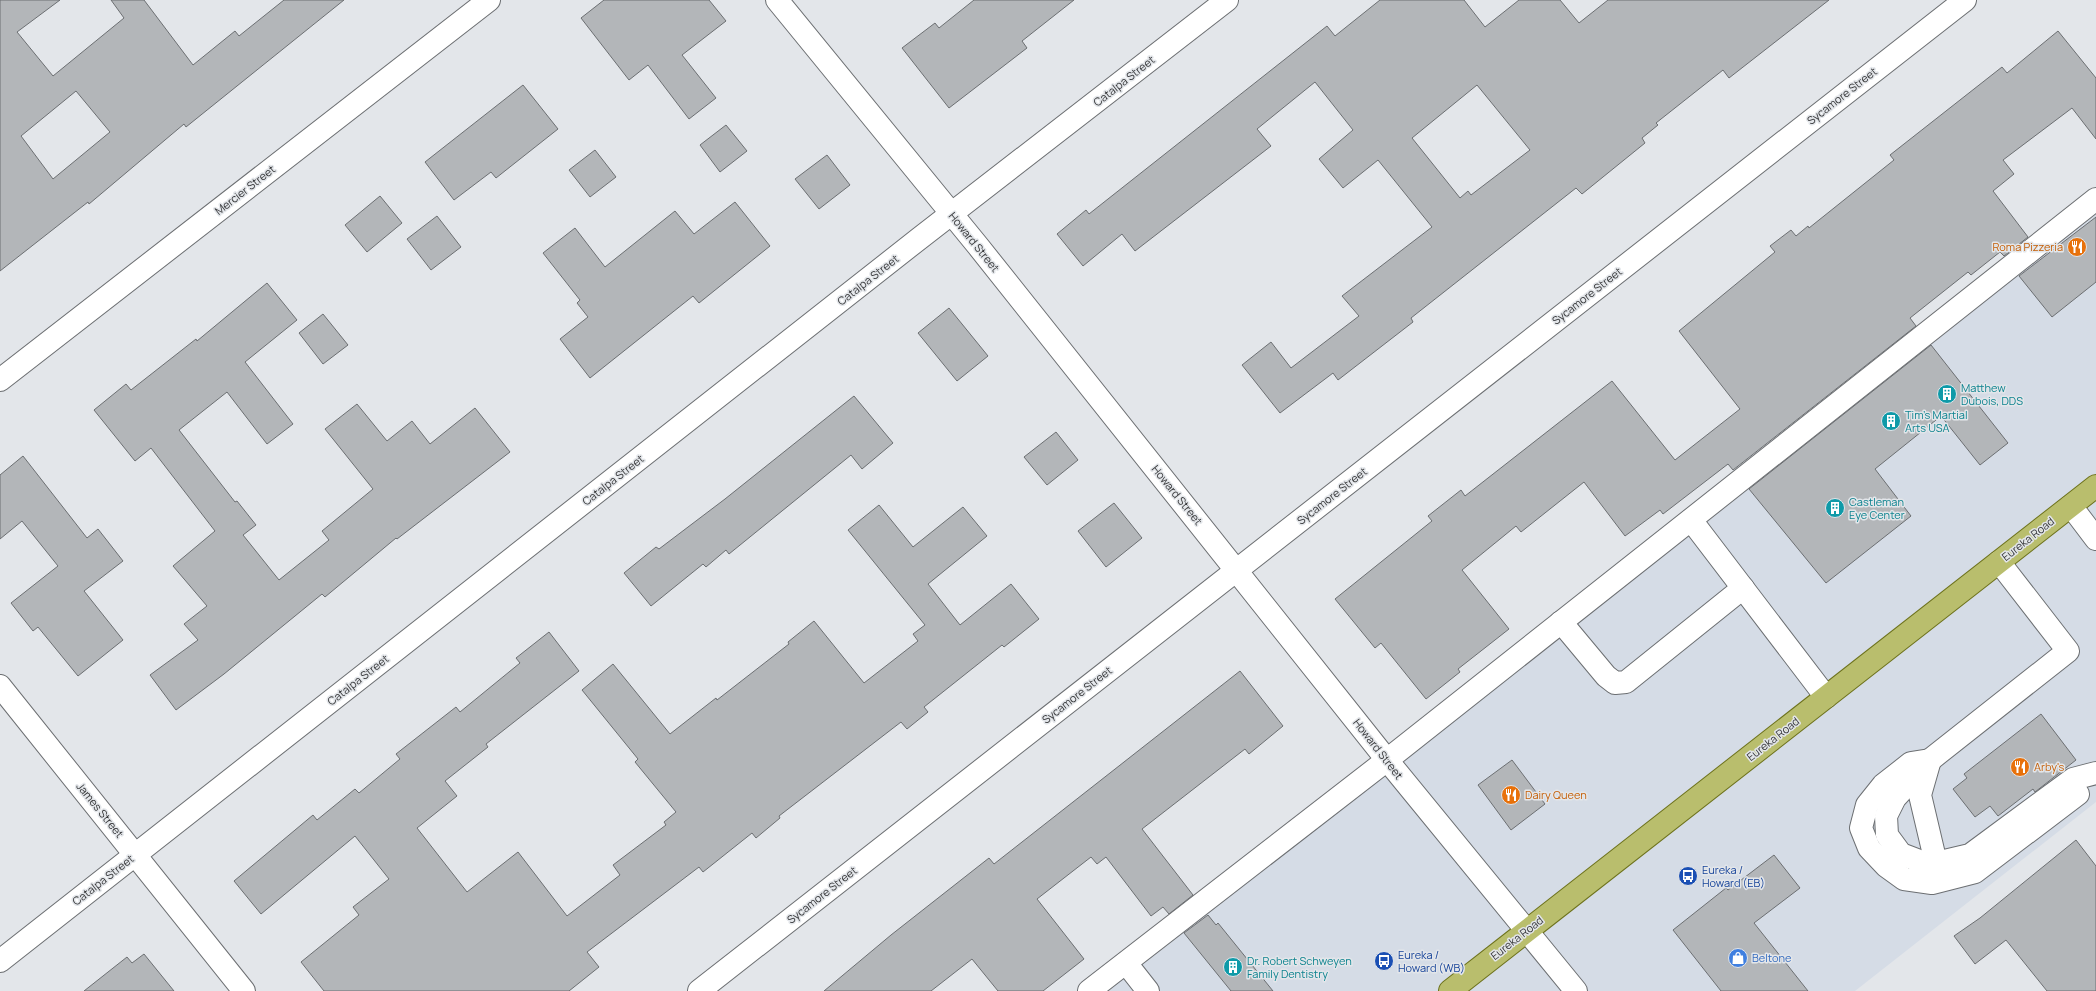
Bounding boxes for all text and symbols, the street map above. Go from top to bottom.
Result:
street label: Catalpa Street [1090,52,1158,109]
street label: Sycamore Street [1804,64,1880,128]
street label: Mercier Street [211,161,278,218]
street label: Howard Street [946,209,1003,275]
restaurant icon: Roma Pizzeria [2066,236,2088,258]
place label: Roma Pizzeria [1992,239,2063,254]
street label: Catalpa Street [834,251,902,308]
street label: Sycamore Street [1549,264,1625,328]
place label: Matthew Dubois, DDS [1961,380,2023,408]
building icon: Matthew Dubois, DDS [1936,383,1958,405]
place label: Tim's Martial Arts USA [1905,407,1968,435]
building icon: Tim's Martial Arts USA [1880,410,1902,432]
street label: Catalpa Street [579,451,647,508]
street label: Howard Street [1149,462,1206,528]
street label: Sycamore Street [1294,464,1370,528]
place label: Castleman Eye Center [1849,494,1905,522]
building icon: Castleman Eye Center [1824,497,1846,519]
street label: Eureka Road [1998,513,2057,564]
street label: Catalpa Street [324,651,392,708]
street label: Sycamore Street [1039,663,1115,727]
street label: Eureka Road [1743,713,1802,764]
street label: Howard Street [1350,715,1407,782]
restaurant icon: Arby's [2009,756,2031,778]
place label: Arby's [2034,759,2064,774]
street label: James Street [73,779,127,841]
restaurant icon: Dairy Queen [1500,784,1522,806]
place label: Dairy Queen [1525,787,1587,802]
street label: Catalpa Street [69,851,137,908]
place label: Eureka / Howard (EB) [1702,862,1765,890]
street label: Sycamore Street [784,863,860,927]
bus stop icon: Eureka / Howard (EB) [1677,865,1699,887]
street label: Eureka Road [1487,912,1546,963]
place label: Eureka / Howard (WB) [1398,947,1465,975]
shop icon: Beltone [1727,947,1749,969]
bus stop icon: Eureka / Howard (WB) [1373,950,1395,972]
place label: Beltone [1752,950,1792,965]
place label: Dr. Robert Schweyen Family Dentistry [1247,953,1352,981]
building icon: Dr. Robert Schweyen Family Dentistry [1222,956,1244,978]

